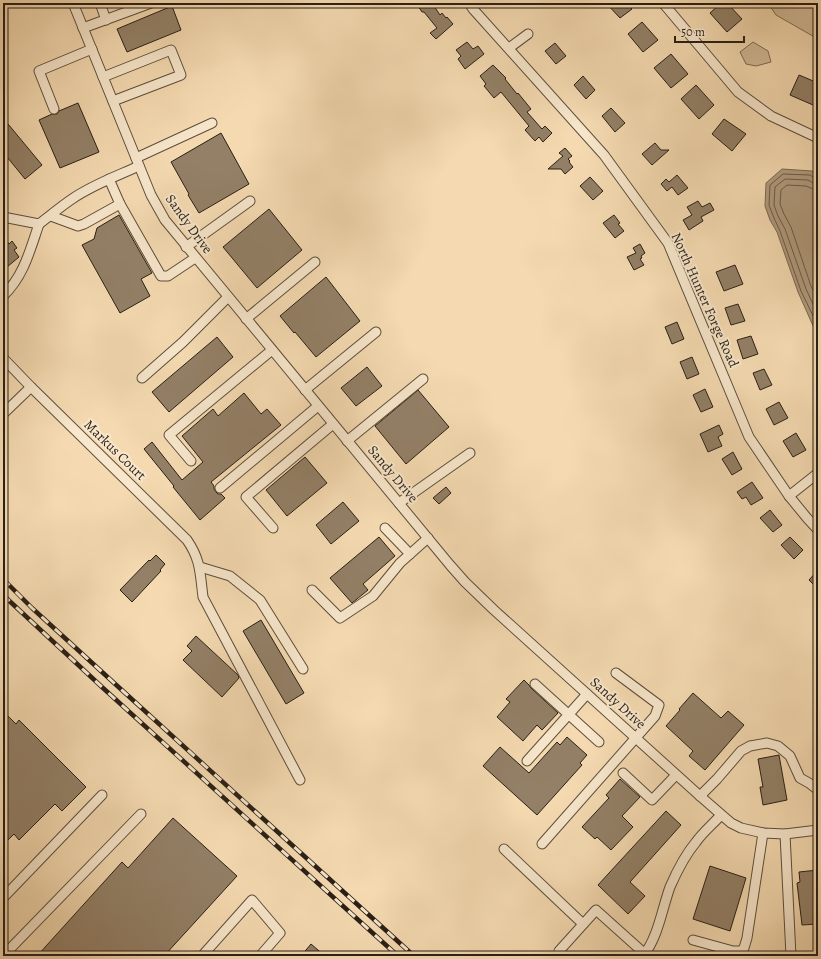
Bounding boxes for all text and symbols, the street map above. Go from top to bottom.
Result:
scale bar [675,18,744,44]
text: 50 m [681,24,705,40]
street label: Sandy Drive [161,190,217,258]
street label: North Hunter Forge Road [667,229,744,371]
street label: Markus Court [80,416,150,485]
street label: Sandy Drive [363,441,423,507]
street label: Sandy Drive [586,673,650,733]

